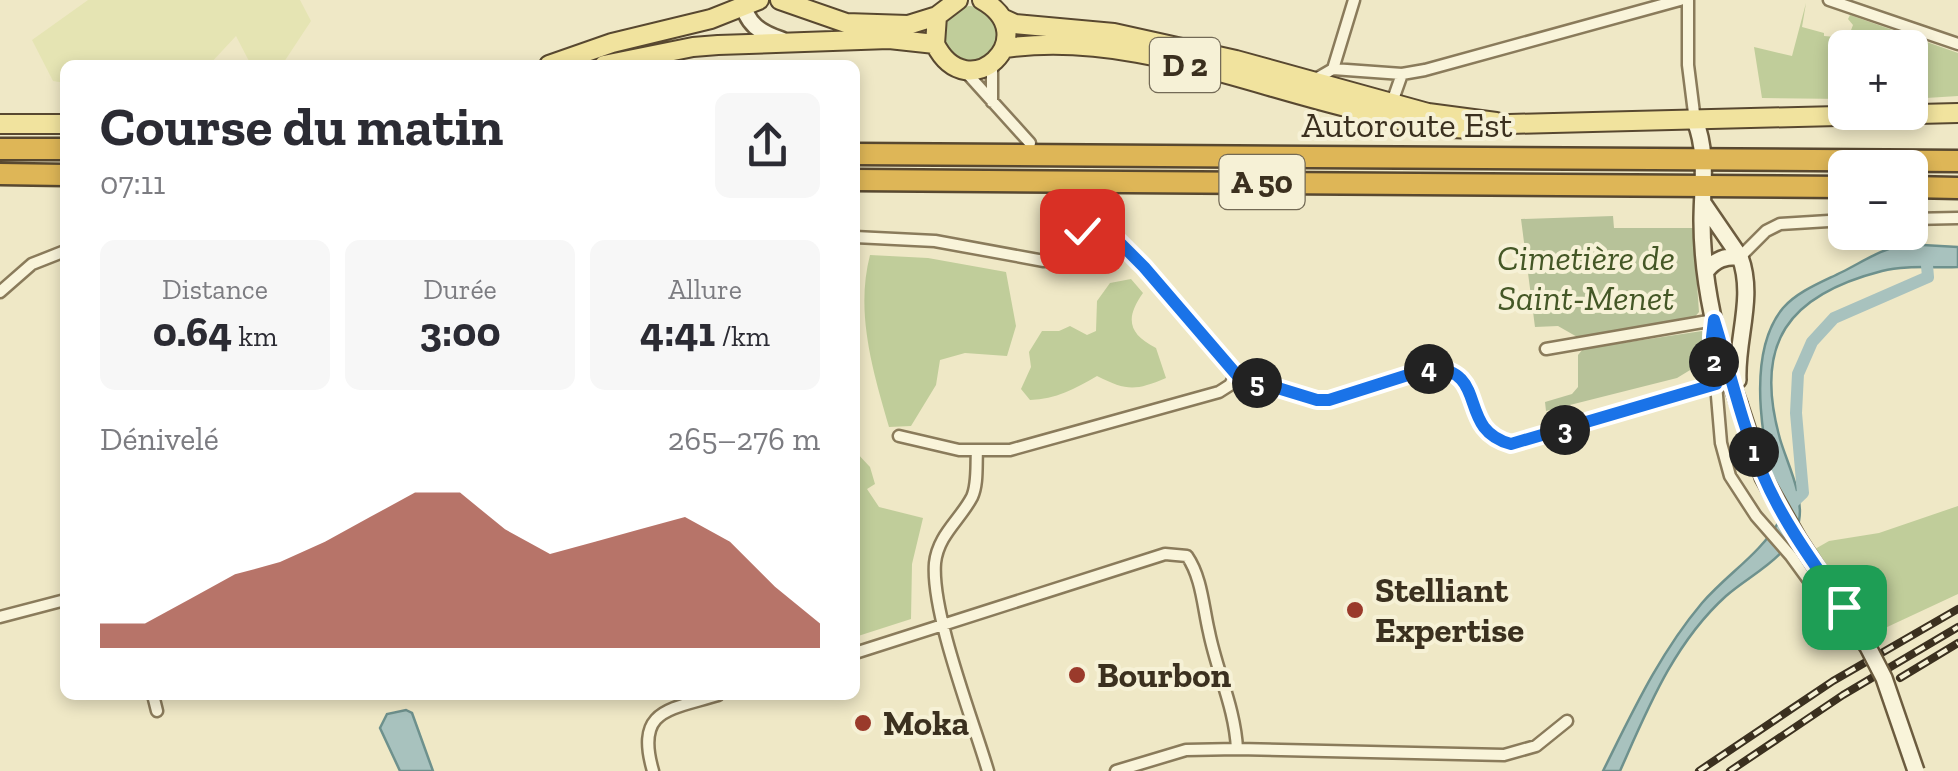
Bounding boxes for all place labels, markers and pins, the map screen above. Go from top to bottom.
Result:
pin [1040,189,1125,274]
pin: 2 [1689,337,1739,387]
pin: 4 [1404,344,1454,394]
pin: 5 [1232,358,1282,408]
pin: 3 [1540,405,1590,455]
pin: 1 [1729,427,1779,477]
pin [1802,565,1887,650]
place label: Stelliant Expertise [1375,569,1524,651]
marker: Stelliant Expertise [1344,599,1366,621]
place label: Bourbon [1097,654,1232,696]
marker: Bourbon [1066,664,1088,686]
place label: Moka [883,702,969,744]
marker: Moka [852,712,874,734]

